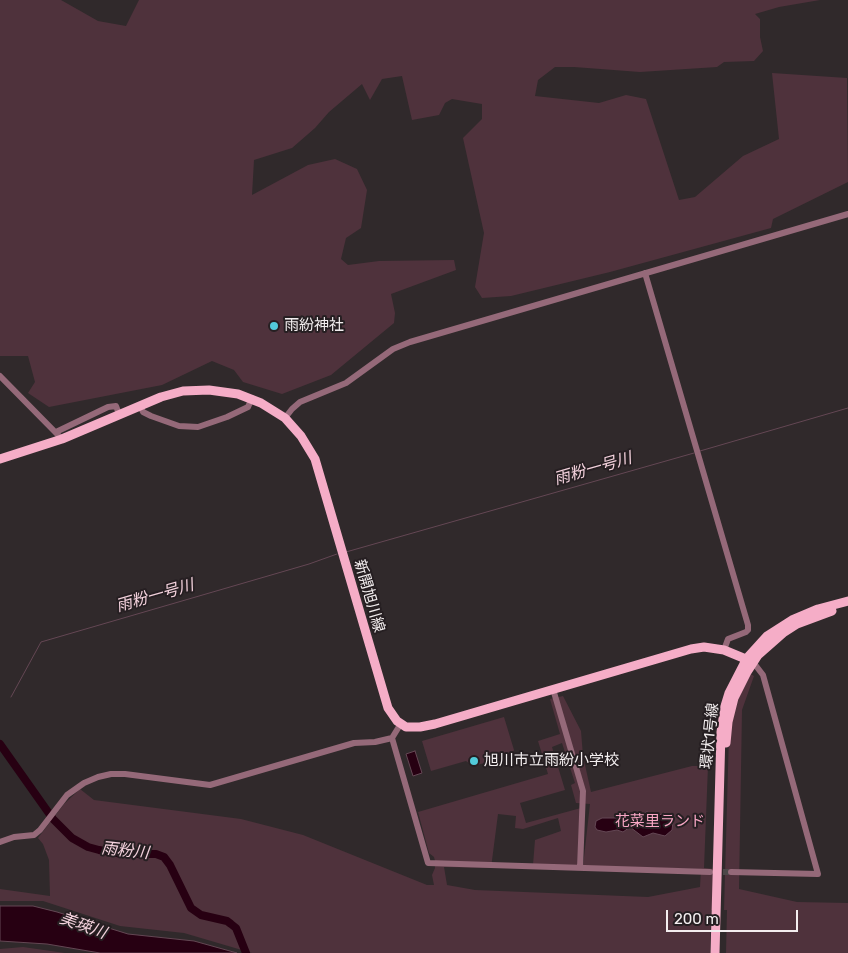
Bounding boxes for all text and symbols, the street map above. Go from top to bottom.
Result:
place label: 雨紛神社 [284,317,344,335]
marker: 雨紛神社 [268,320,280,332]
water label: 雨粉一号川 [552,449,634,489]
street label: 新開旭川線 [350,557,388,635]
water label: 雨粉一号川 [114,576,196,616]
street label: 環状1号線 [698,702,722,770]
place label: 旭川市立雨紛小学校 [484,752,619,770]
marker: 旭川市立雨紛小学校 [468,755,480,767]
park label: 花菜里ランド [615,813,705,831]
water label: 雨粉川 [100,839,150,863]
scale bar [668,900,800,932]
water label: 美瑛川 [57,909,109,943]
text: 200 m [674,910,719,928]

